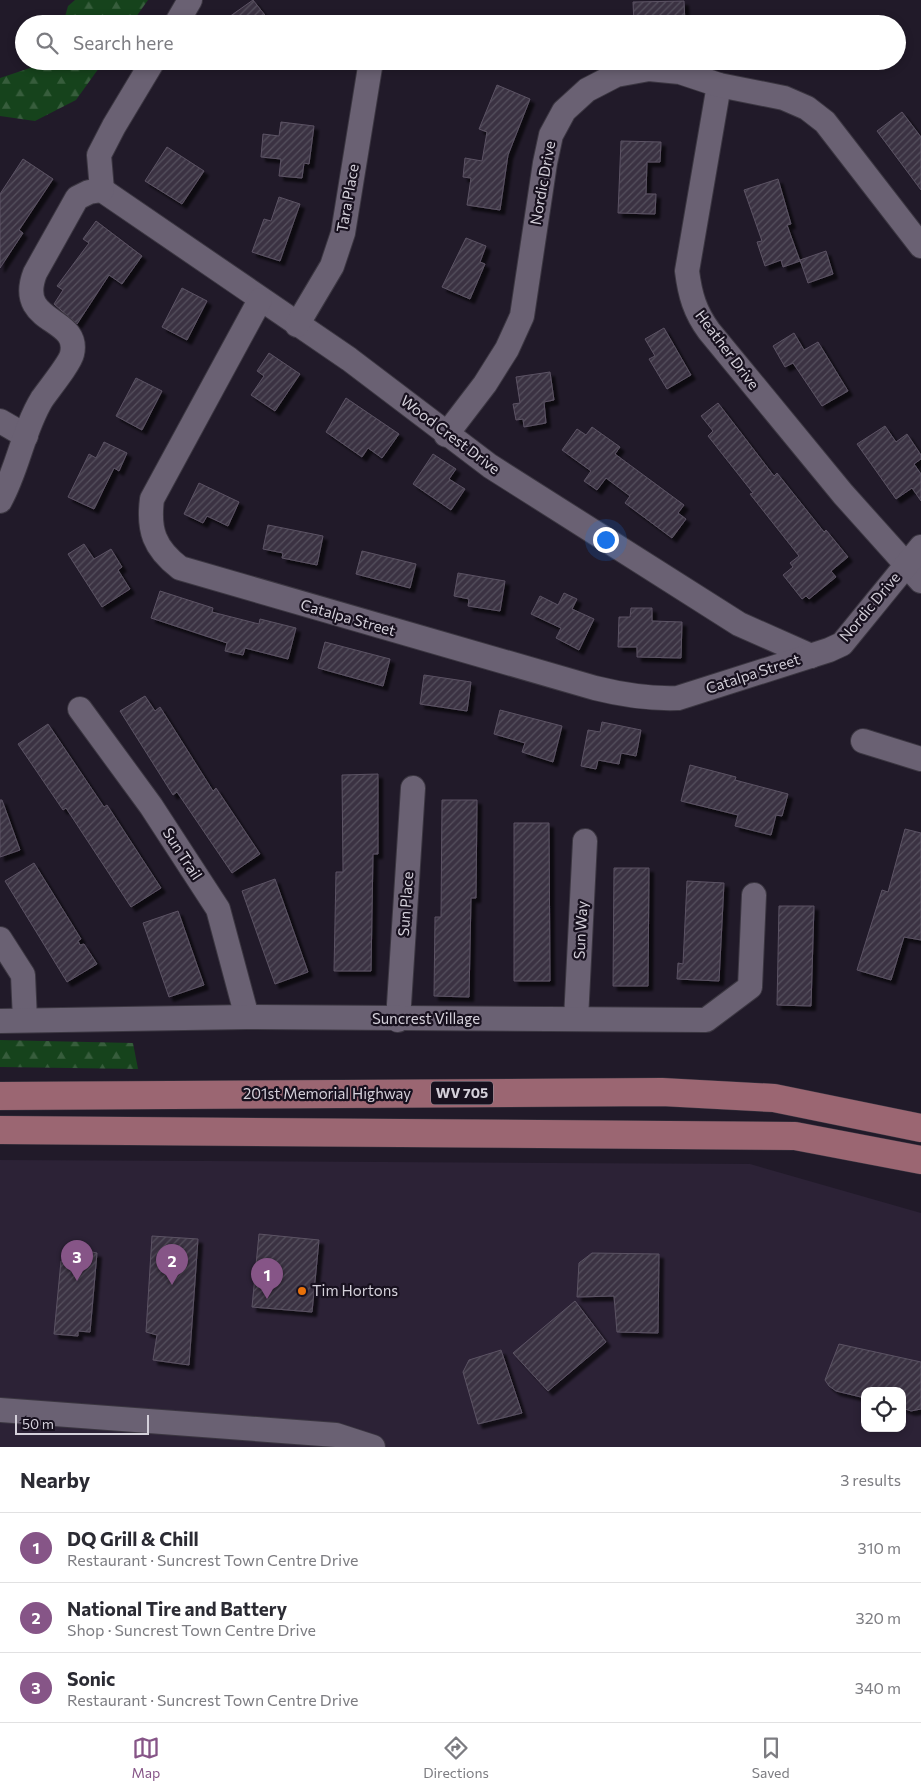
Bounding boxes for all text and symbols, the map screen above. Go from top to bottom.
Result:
search box [15,15,906,70]
icon: search [33,29,61,57]
text: Search here [73,31,173,54]
street label: Nordic Drive [526,139,558,226]
street label: Tara Place [332,162,362,233]
street label: Heather Drive [692,306,764,393]
street label: Wood Crest Drive [397,391,504,477]
your location [593,527,619,553]
street label: Nordic Drive [835,568,904,645]
street label: Catalpa Street [299,595,398,639]
street label: Catalpa Street [703,649,802,697]
street label: Sun Trail [159,824,206,883]
street label: Sun Place [394,871,416,937]
street label: Sun Way [569,900,591,960]
street label: Suncrest Village [372,1009,480,1027]
road number: WV 705 [431,1082,493,1104]
street label: 201st Memorial Highway [243,1084,411,1102]
pin: 3 [61,1240,93,1281]
pin: 2 [156,1244,188,1285]
pin: 1 [251,1258,283,1299]
place label: Tim Hortons [312,1281,398,1299]
marker: Tim Hortons [296,1285,308,1297]
map controls [861,1387,906,1432]
button: locate [861,1387,906,1432]
scale bar [15,1412,149,1435]
text: 50 m [22,1415,54,1432]
text: Nearby [20,1467,90,1492]
text: 3 results [840,1470,901,1489]
text: DQ Grill & Chill [67,1527,199,1550]
text: 1 [32,1538,40,1557]
text: 310 m [858,1538,901,1557]
text: Restaurant · Suncrest Town Centre Drive [67,1550,359,1569]
text: National Tire and Battery [67,1597,287,1620]
text: 2 [31,1608,41,1627]
text: 320 m [856,1608,901,1627]
text: Shop · Suncrest Town Centre Drive [67,1620,316,1639]
text: Sonic [67,1667,115,1690]
text: 3 [31,1678,41,1697]
text: 340 m [855,1678,901,1697]
text: Restaurant · Suncrest Town Centre Drive [67,1690,359,1709]
tab: Map [131,1734,160,1781]
tab: Directions [423,1734,489,1781]
tab: Saved [752,1734,790,1781]

